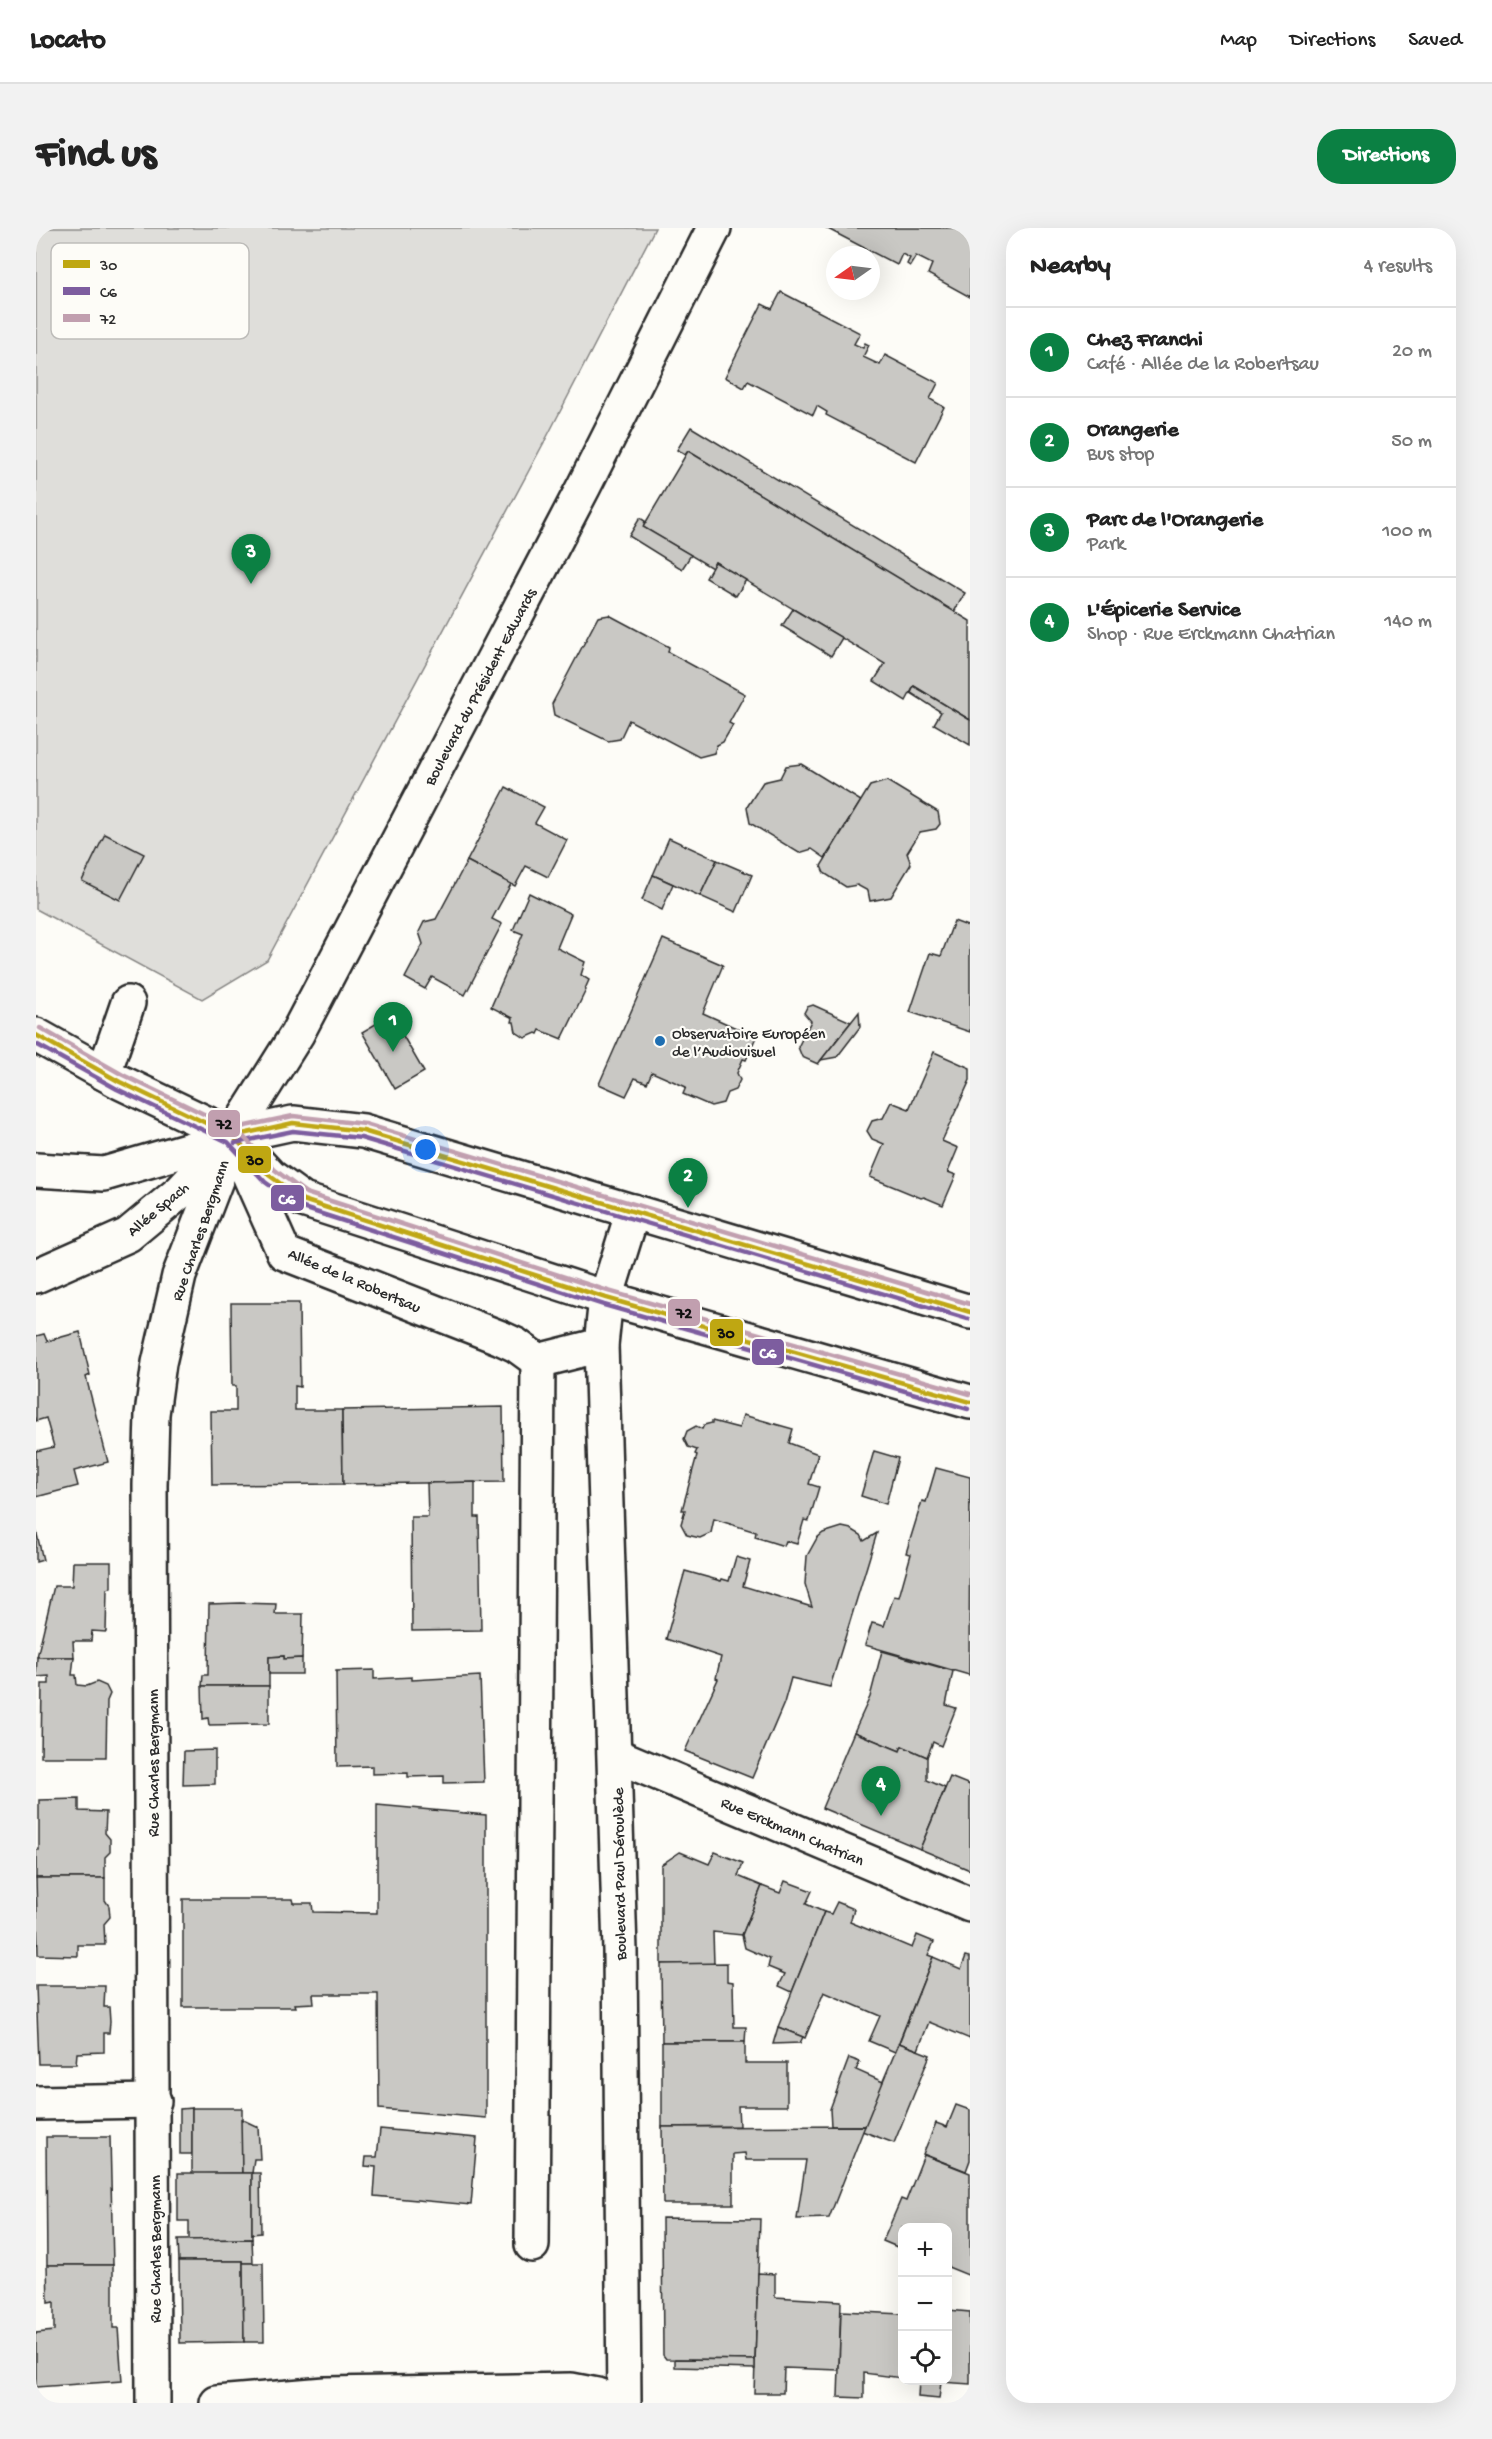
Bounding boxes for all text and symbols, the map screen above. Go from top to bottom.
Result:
text: Locato [30,25,106,58]
text: Map [1220,29,1257,54]
text: Directions [1290,29,1375,54]
text: Saved [1408,29,1462,54]
button: Directions [1317,129,1456,184]
text: Find us [36,132,156,181]
legend [51,243,249,339]
north arrow [826,246,880,300]
text: Nearby [1030,252,1111,283]
text: 4 results [1364,256,1432,279]
text: 30 [99,258,117,277]
text: C6 [100,285,118,304]
text: 72 [99,312,116,331]
text: Chez Franchi [1087,328,1203,354]
text: 1 [1045,341,1054,364]
text: 20 m [1392,341,1432,364]
text: Café · Allée de la Robertsau [1087,354,1319,377]
text: Orangerie [1087,418,1178,444]
text: 2 [1045,431,1054,454]
text: 50 m [1391,431,1432,454]
text: Bus stop [1087,444,1154,467]
text: Parc de l'Orangerie [1087,508,1263,534]
text: 3 [1044,521,1055,544]
text: 100 m [1382,521,1432,544]
pin: 3 [232,534,270,584]
text: Park [1087,534,1125,557]
street label: Boulevard du Président Edwards [421,585,543,790]
text: L'Épicerie Service [1087,598,1241,624]
text: 4 [1045,611,1054,634]
text: 140 m [1384,611,1432,634]
text: Shop · Rue Erckmann Chatrian [1087,624,1335,647]
pin: 1 [374,1002,412,1052]
place label: Observatoire Européen de l’Audiovisuel [672,1026,826,1063]
marker: Observatoire Européen de l’Audiovisuel [653,1034,667,1048]
line badge: 72 [207,1109,241,1138]
text: 72 [215,1117,232,1136]
your location [411,1135,440,1164]
line badge: 30 [237,1145,272,1174]
text: 30 [245,1153,264,1172]
street label: Rue Charles Bergmann [169,1158,235,1304]
pin: 2 [668,1158,708,1208]
street label: Allée Spach [124,1179,194,1242]
line badge: C6 [270,1184,305,1212]
text: C6 [278,1192,296,1211]
street label: Allée de la Robertsau [284,1246,423,1319]
line badge: 72 [667,1298,701,1327]
text: 72 [675,1306,692,1325]
line badge: 30 [709,1318,744,1347]
text: 30 [716,1326,735,1345]
line badge: C6 [751,1338,785,1366]
text: C6 [759,1346,777,1365]
street label: Rue Charles Bergmann [146,1689,165,1837]
pin: 4 [862,1766,900,1816]
street label: Boulevard Paul Déroulède [610,1787,633,1961]
street label: Rue Erckmann Chatrian [717,1794,866,1872]
street label: Rue Charles Bergmann [148,2175,167,2323]
map controls [898,2223,952,2385]
button: + [898,2223,952,2277]
button: − [898,2277,952,2331]
button: locate [898,2331,952,2385]

